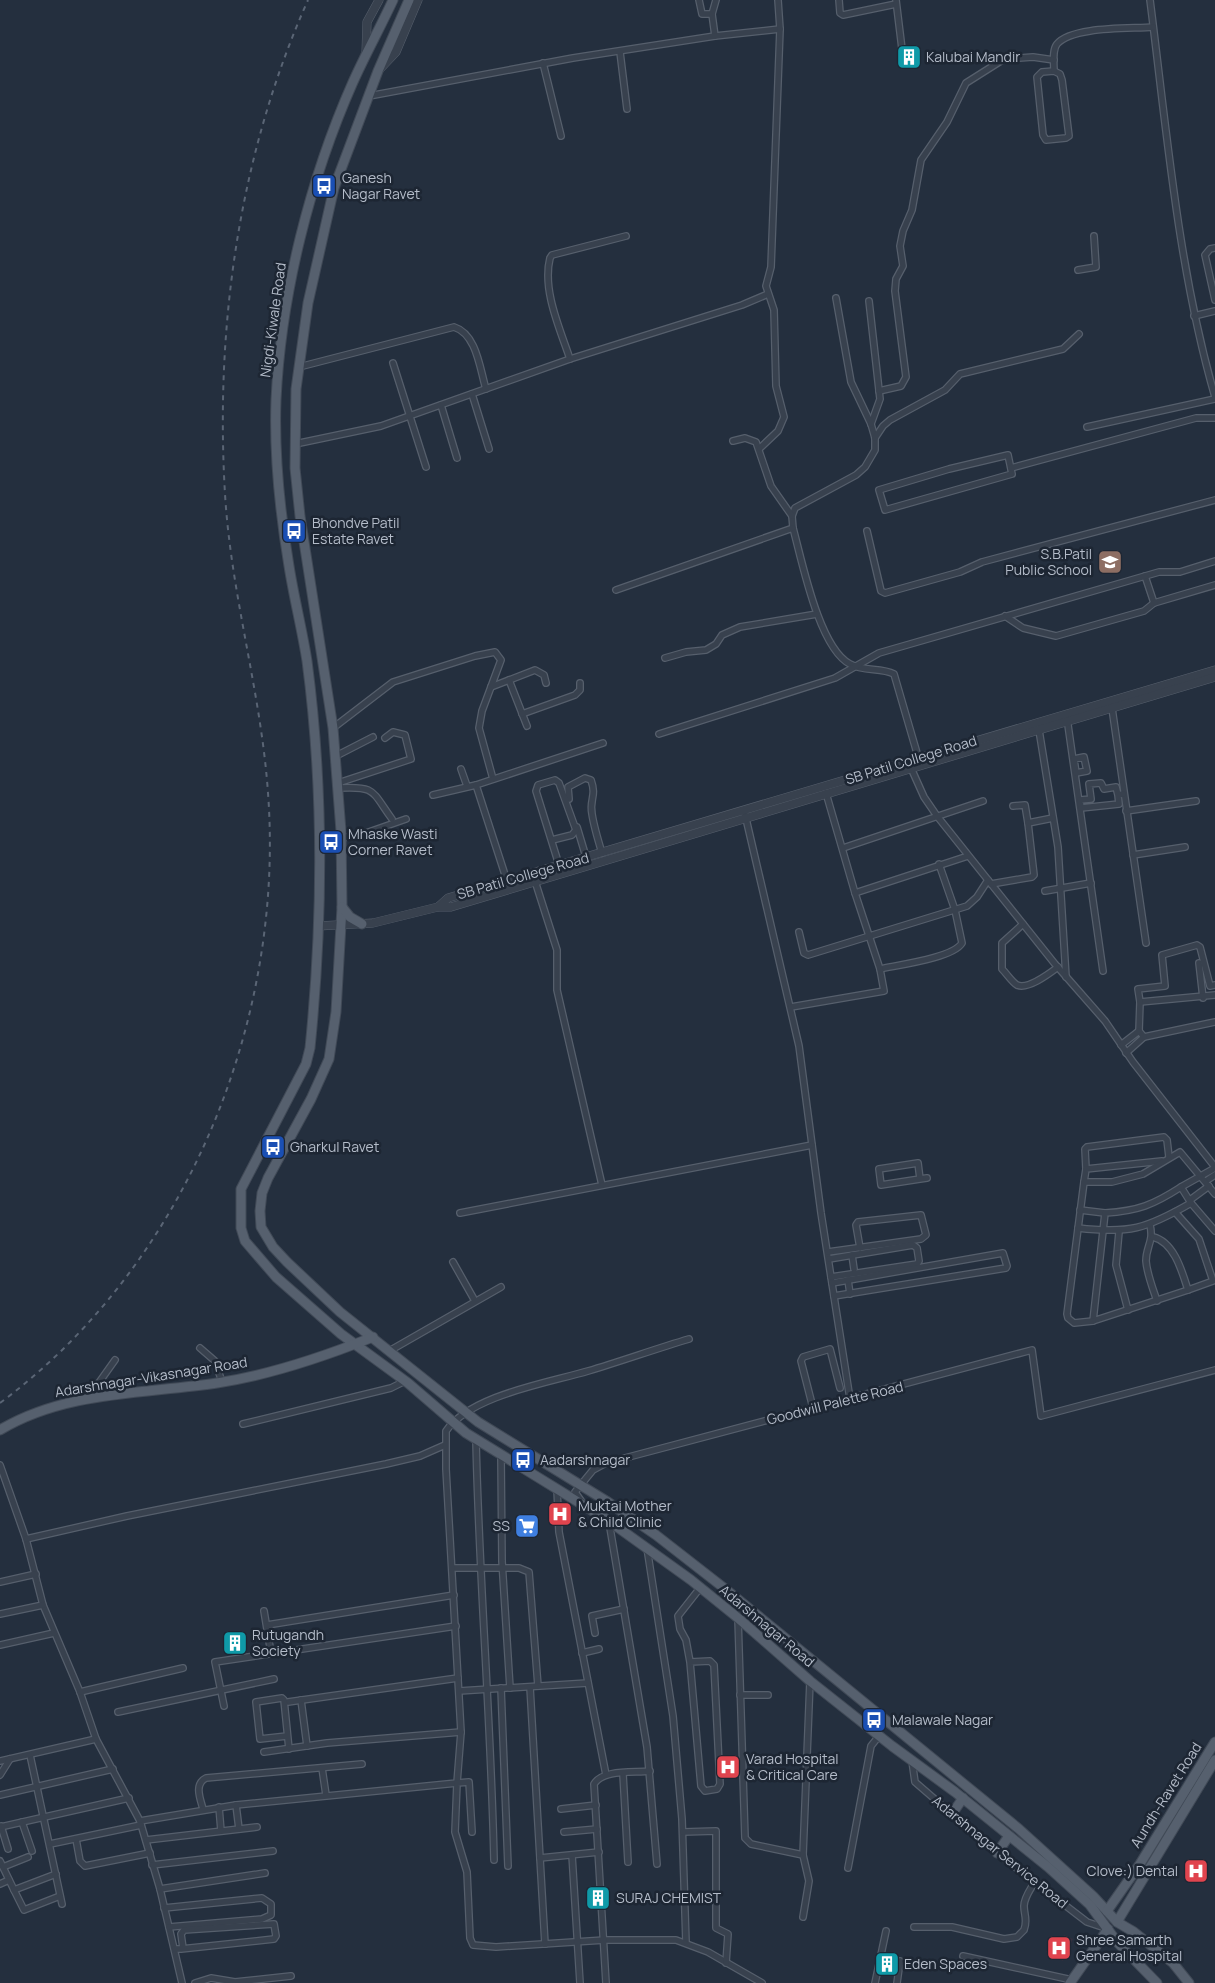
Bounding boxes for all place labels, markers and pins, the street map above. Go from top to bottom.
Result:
building icon: Kalubai Mandir [896,44,922,70]
place label: Kalubai Mandir [926,47,1020,66]
place label: Ganesh Nagar Ravet [342,168,421,203]
bus stop icon: Ganesh Nagar Ravet [311,173,337,199]
place label: Bhondve Patil Estate Ravet [312,513,400,548]
bus stop icon: Bhondve Patil Estate Ravet [281,518,307,544]
place label: S.B.Patil Public School [1005,544,1092,579]
school or university icon: S.B.Patil Public School [1097,549,1123,575]
place label: Mhaske Wasti Corner Ravet [348,824,437,859]
bus stop icon: Mhaske Wasti Corner Ravet [318,829,344,855]
bus stop icon: Gharkul Ravet [260,1134,286,1160]
place label: Gharkul Ravet [290,1137,380,1156]
bus stop icon: Aadarshnagar [510,1447,536,1473]
place label: Aadarshnagar [540,1450,630,1469]
place label: Muktai Mother & Child Clinic [578,1496,672,1531]
hospital icon: Muktai Mother & Child Clinic [547,1501,573,1527]
supermarket icon: SS [514,1513,540,1539]
place label: SS [493,1516,510,1535]
place label: Rutugandh Society [252,1625,324,1660]
building icon: Rutugandh Society [222,1630,248,1656]
bus stop icon: Malawale Nagar [861,1707,887,1733]
place label: Malawale Nagar [892,1710,993,1729]
place label: Varad Hospital & Critical Care [746,1749,839,1784]
hospital icon: Varad Hospital & Critical Care [715,1754,741,1780]
hospital icon: Clove:) Dental [1183,1858,1209,1884]
place label: Clove:) Dental [1086,1861,1178,1880]
building icon: SURAJ CHEMIST [585,1885,611,1911]
place label: SURAJ CHEMIST [616,1888,722,1907]
place label: Shree Samarth General Hospital [1076,1930,1182,1965]
hospital icon: Shree Samarth General Hospital [1046,1935,1072,1961]
building icon: Eden Spaces [874,1951,900,1977]
place label: Eden Spaces [904,1954,987,1973]

